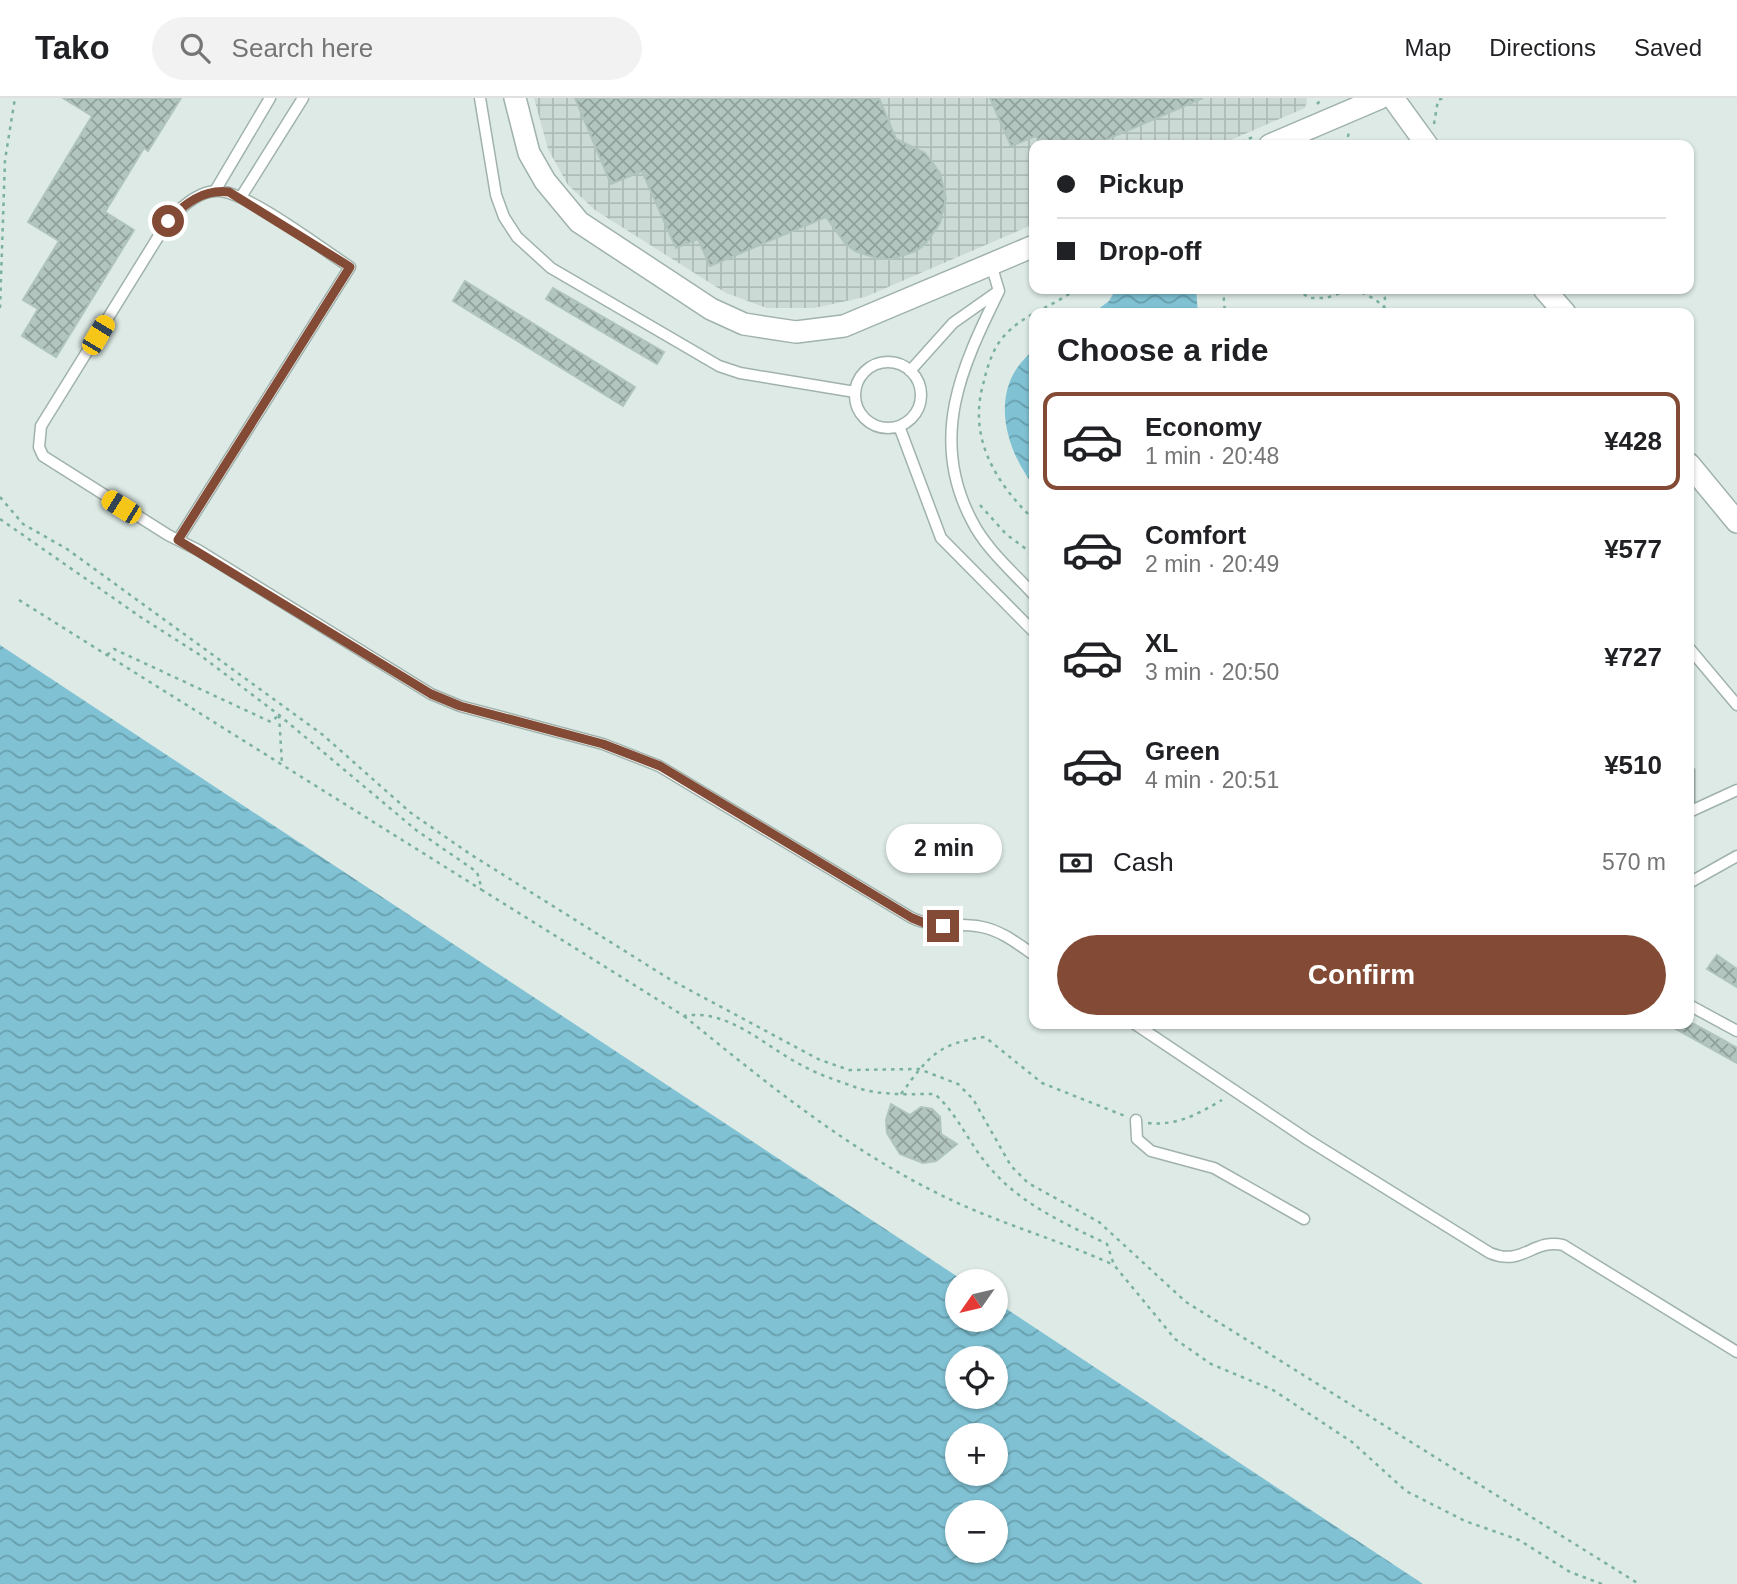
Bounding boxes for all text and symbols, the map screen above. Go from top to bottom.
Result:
search box [152,17,642,80]
text: Tako [35,29,110,66]
icon: search [176,29,214,67]
text: Search here [232,33,373,63]
text: Map [1405,34,1451,61]
text: Directions [1489,34,1596,61]
text: Saved [1634,34,1702,61]
text: Pickup [1099,169,1184,199]
route start [152,205,184,237]
text: Drop-off [1099,236,1202,266]
car [79,312,118,358]
text: Choose a ride [1057,332,1269,368]
icon: car [1061,410,1124,473]
text: Economy [1145,412,1262,442]
text: ¥428 [1604,426,1662,456]
text: 1 min · 20:48 [1145,443,1279,469]
car [98,487,145,527]
icon: car [1061,518,1124,581]
text: Comfort [1145,520,1246,550]
text: ¥577 [1604,534,1662,564]
text: 2 min · 20:49 [1145,551,1279,577]
icon: car [1061,626,1124,689]
text: XL [1145,628,1178,658]
text: ¥727 [1604,642,1662,672]
text: 3 min · 20:50 [1145,659,1279,685]
icon: car [1061,734,1124,797]
text: Green [1145,736,1220,766]
text: ¥510 [1604,750,1662,780]
text: 4 min · 20:51 [1145,767,1279,793]
callout: 2 min [885,824,1001,874]
text: 2 min [914,835,974,861]
icon: cash [1057,844,1095,882]
text: Cash [1113,847,1174,877]
text: 570 m [1602,849,1666,875]
route end [927,910,959,942]
button: Confirm [1057,935,1666,1015]
north arrow [945,1269,1008,1332]
map controls [945,1269,1008,1563]
button: locate [945,1346,1008,1409]
button: + [945,1423,1008,1486]
button: − [945,1500,1008,1563]

